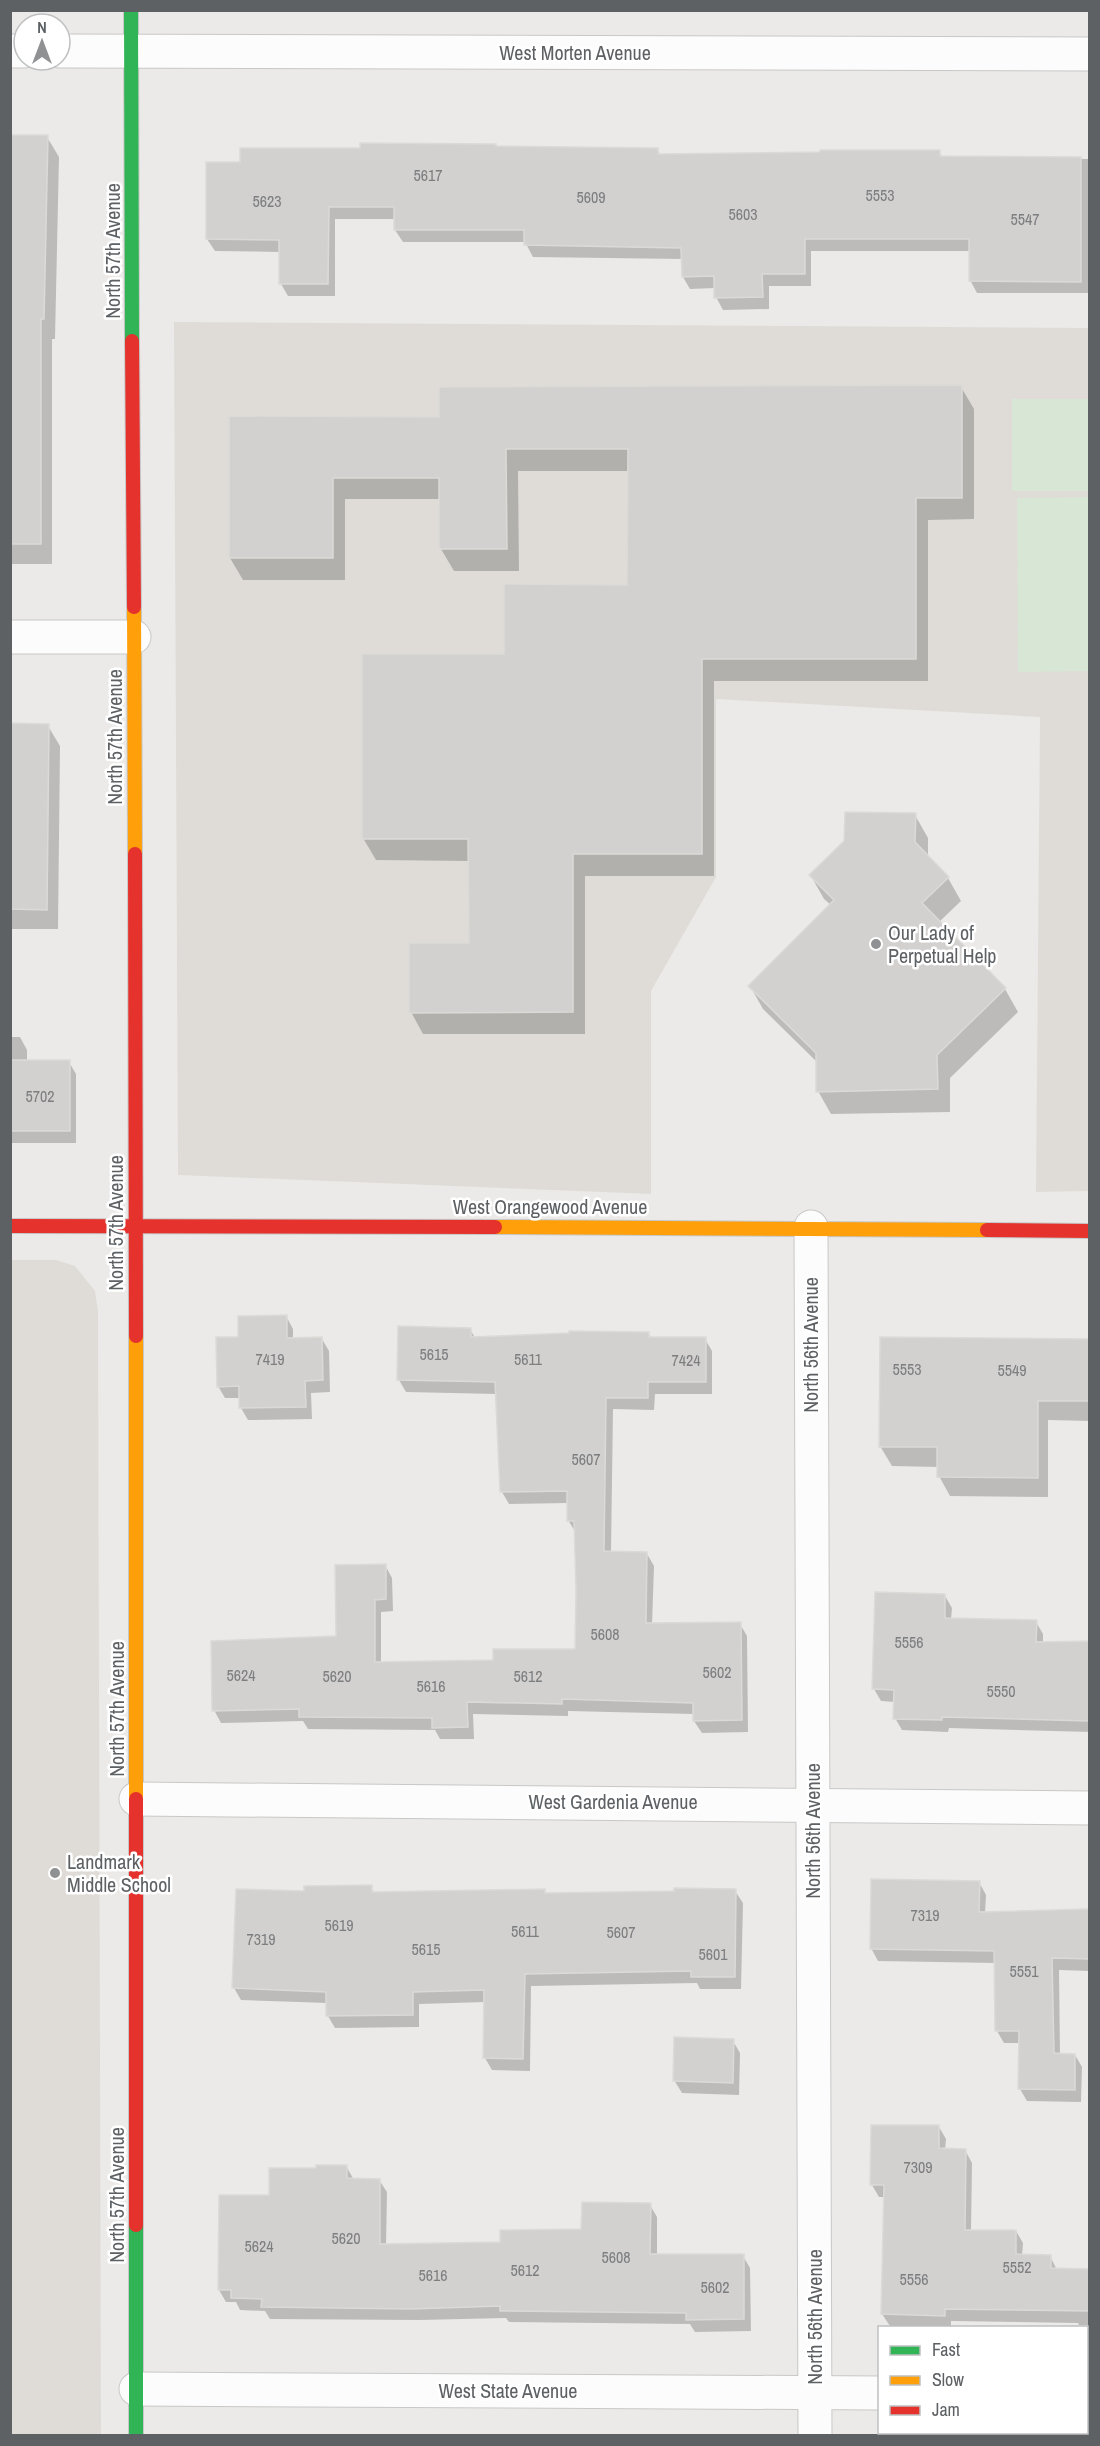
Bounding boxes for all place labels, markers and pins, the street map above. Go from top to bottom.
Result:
place label: Our Lady of Perpetual Help [888,919,996,969]
marker: Our Lady of Perpetual Help [869,937,883,951]
place label: Landmark Middle School [67,1848,171,1898]
marker: Landmark Middle School [48,1866,62,1880]

